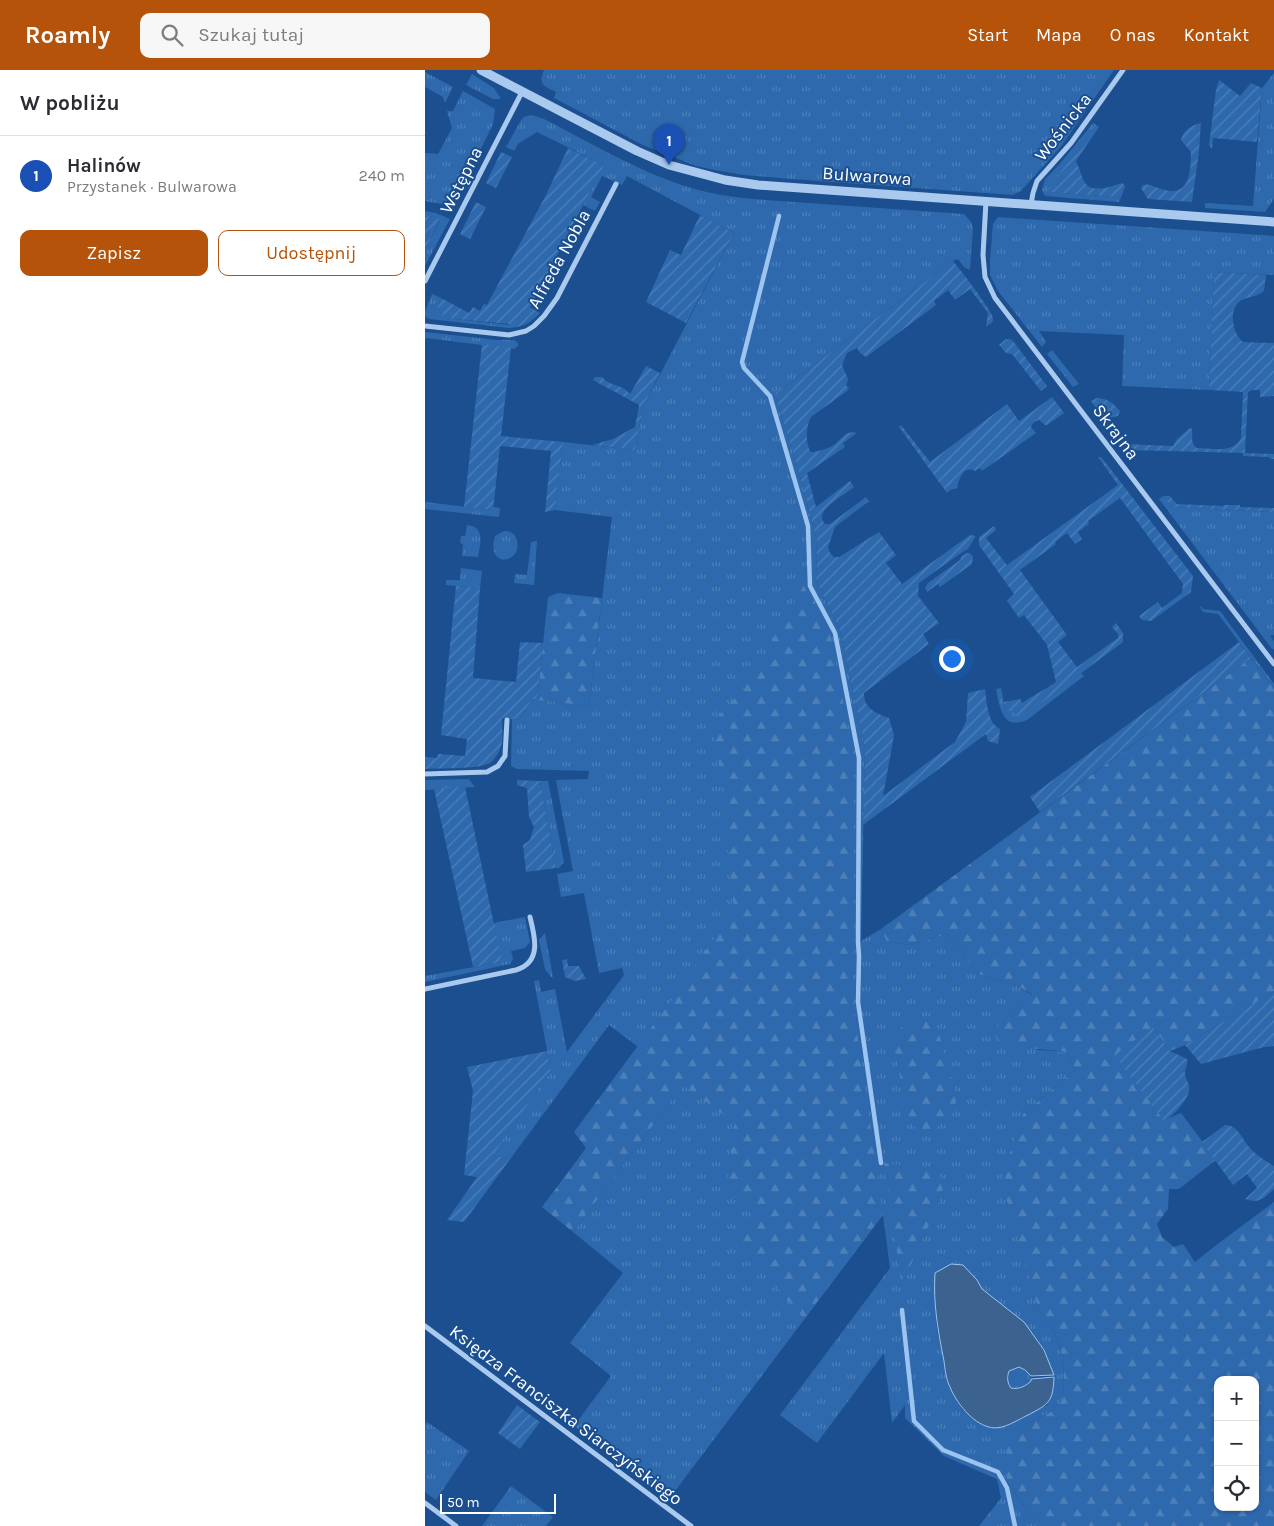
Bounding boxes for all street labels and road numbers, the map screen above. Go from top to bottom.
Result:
street label: Wośnicka [1030,89,1096,165]
street label: Wstępna [435,143,487,217]
street label: Bulwarowa [822,162,912,190]
street label: Alfreda Nobla [523,206,595,312]
street label: Skrajna [1088,400,1144,464]
street label: Księdza Franciszka Siarczyńskiego [445,1320,687,1510]

